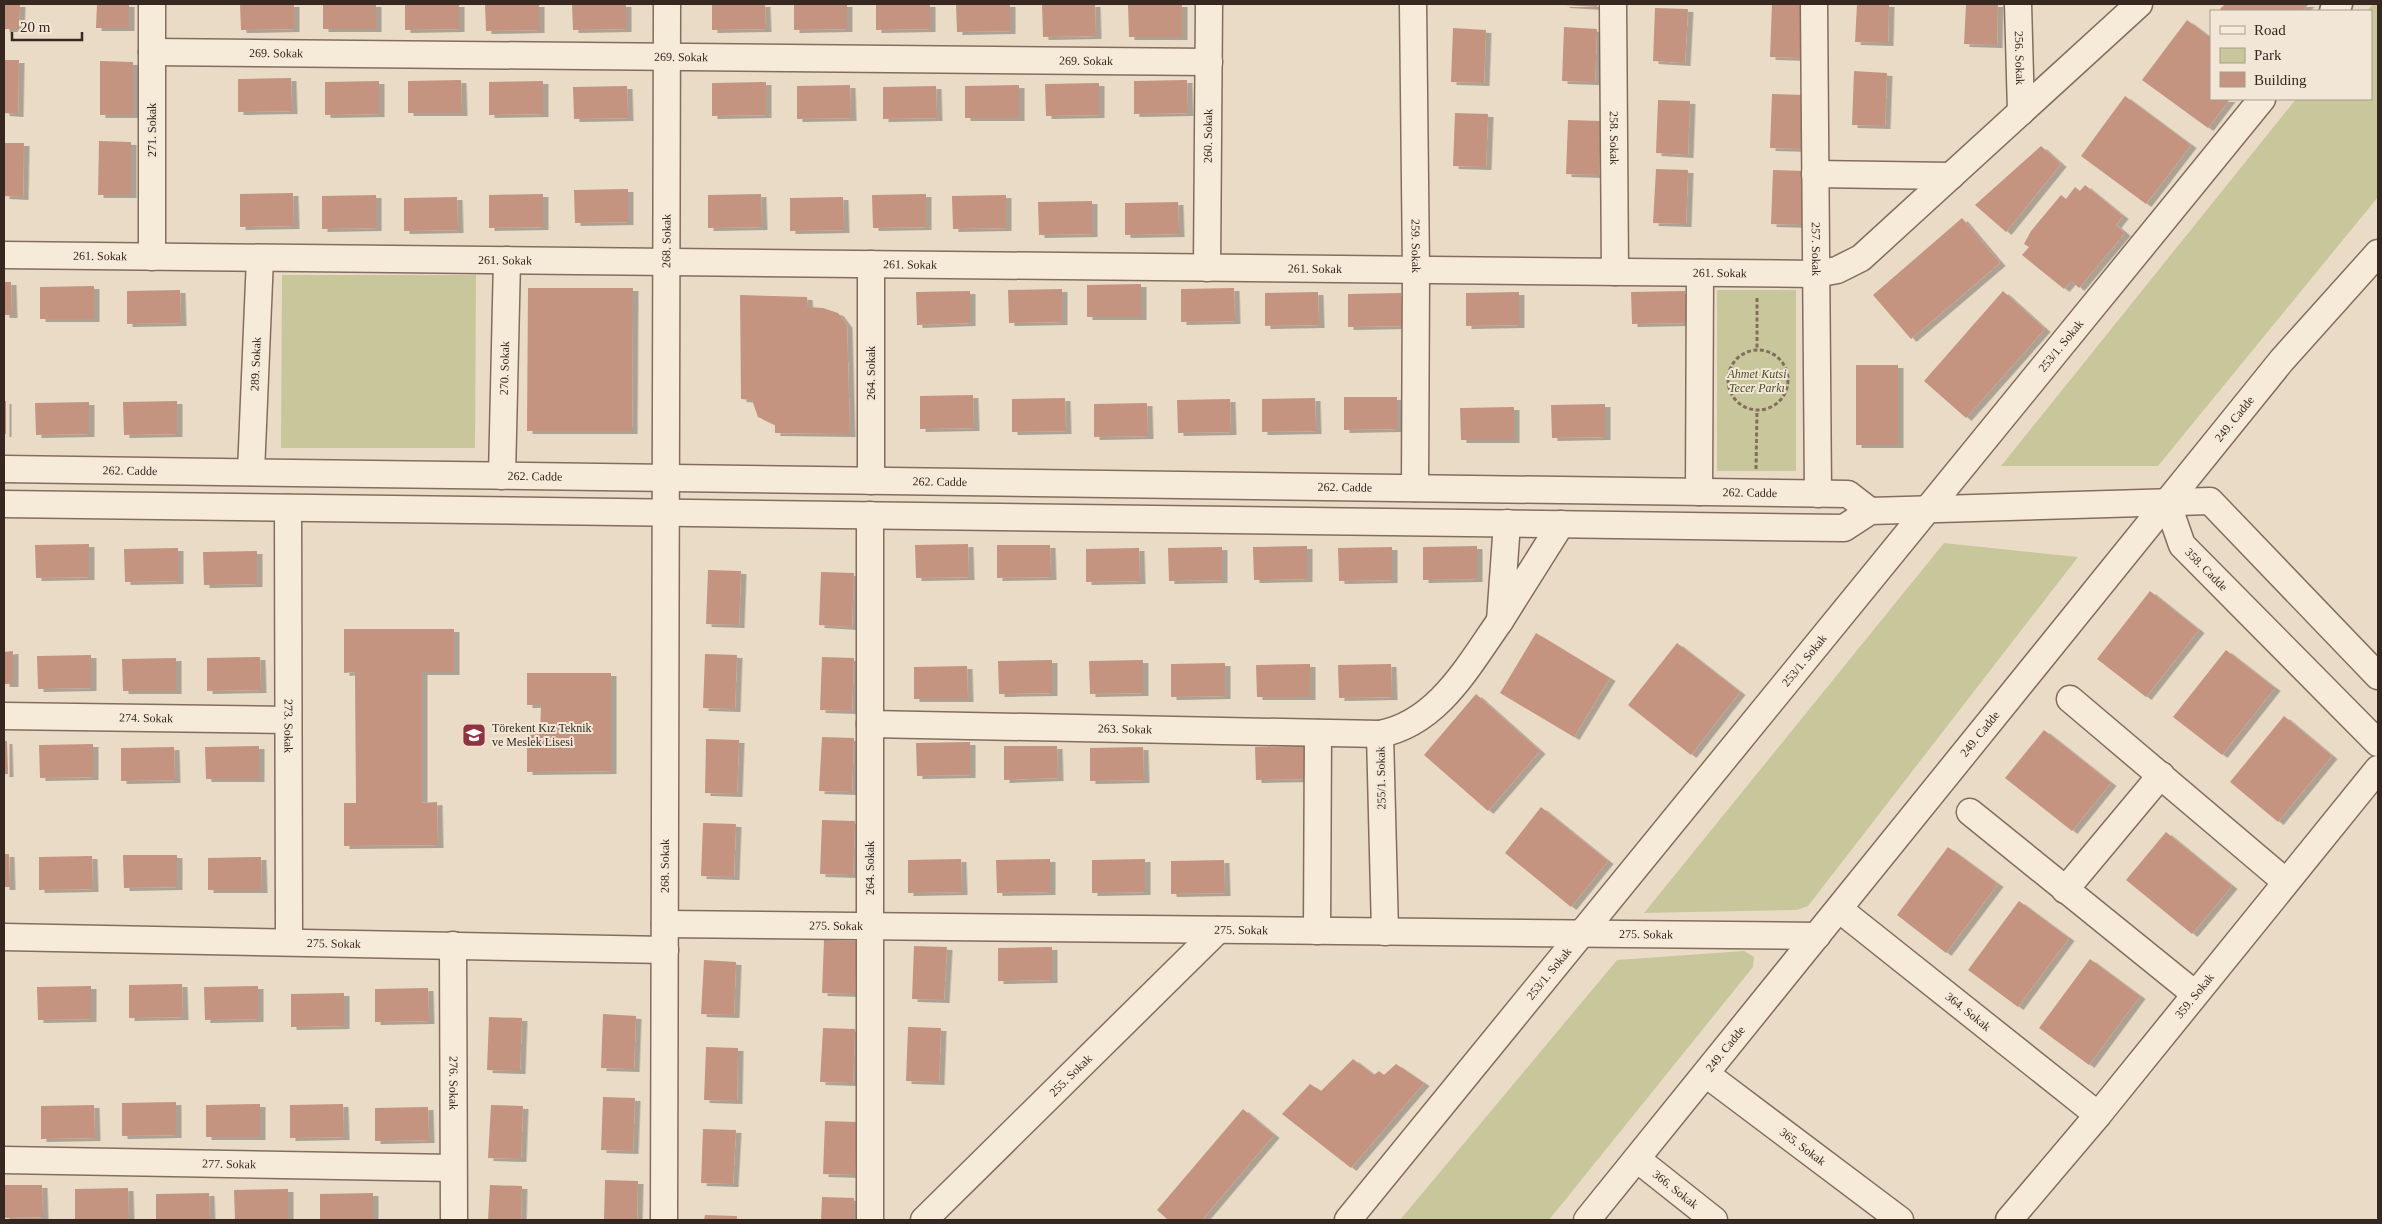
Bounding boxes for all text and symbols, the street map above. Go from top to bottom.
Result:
scale bar [12,10,82,42]
legend [2210,10,2372,100]
text: 20 m [20,19,51,35]
text: Road [2254,22,2286,38]
street label: 256. Sokak [2012,31,2027,85]
street label: 269. Sokak [249,46,303,60]
text: Park [2254,47,2282,63]
street label: 269. Sokak [654,50,708,64]
street label: 269. Sokak [1059,54,1113,68]
text: Building [2254,72,2307,88]
street label: 271. Sokak [145,103,159,157]
street label: 260. Sokak [1201,109,1215,163]
street label: 258. Sokak [1607,111,1621,165]
street label: 268. Sokak [659,214,673,268]
street label: 259. Sokak [1408,219,1423,273]
street label: 257. Sokak [1809,222,1823,276]
street label: 261. Sokak [73,249,127,263]
street label: 261. Sokak [478,253,532,268]
street label: 261. Sokak [883,257,937,272]
street label: 261. Sokak [1288,261,1342,276]
street label: 261. Sokak [1693,266,1747,280]
street label: 253/1. Sokak [2035,317,2086,375]
street label: 289. Sokak [247,337,264,391]
street label: 270. Sokak [497,341,512,395]
street label: 264. Sokak [864,346,878,400]
park label: Ahmet Kutsi Tecer Parkı [1727,367,1787,395]
street label: 249. Cadde [2212,393,2257,445]
street label: 262. Cadde [103,463,157,478]
street label: 262. Cadde [508,469,562,484]
street label: 262. Cadde [912,474,967,489]
street label: 262. Cadde [1317,480,1372,495]
street label: 262. Cadde [1722,485,1777,500]
street label: 358. Cadde [2182,545,2230,594]
street label: 253/1. Sokak [1779,631,1830,689]
street label: 273. Sokak [281,699,296,753]
street label: 249. Cadde [1957,708,2002,760]
street label: 274. Sokak [119,711,173,725]
place label: Törekent Kız Teknik ve Meslek Lisesi [492,721,592,749]
street label: 263. Sokak [1098,721,1152,737]
school or university icon: Törekent Kız Teknik ve Meslek Lisesi [461,722,487,748]
street label: 255/1. Sokak [1373,746,1389,810]
street label: 268. Sokak [658,839,672,893]
street label: 264. Sokak [863,841,877,895]
street label: 275. Sokak [809,919,863,933]
street label: 275. Sokak [1214,923,1268,937]
street label: 275. Sokak [1619,927,1673,941]
street label: 275. Sokak [307,936,361,951]
street label: 253/1. Sokak [1524,945,1574,1003]
street label: 359. Sokak [2172,970,2217,1021]
street label: 364. Sokak [1943,989,1994,1034]
street label: 249. Cadde [1703,1023,1748,1075]
street label: 255. Sokak [1047,1051,1095,1099]
street label: 276. Sokak [446,1056,461,1110]
street label: 365. Sokak [1777,1125,1828,1169]
street label: 277. Sokak [202,1157,256,1171]
street label: 366. Sokak [1650,1167,1701,1212]

